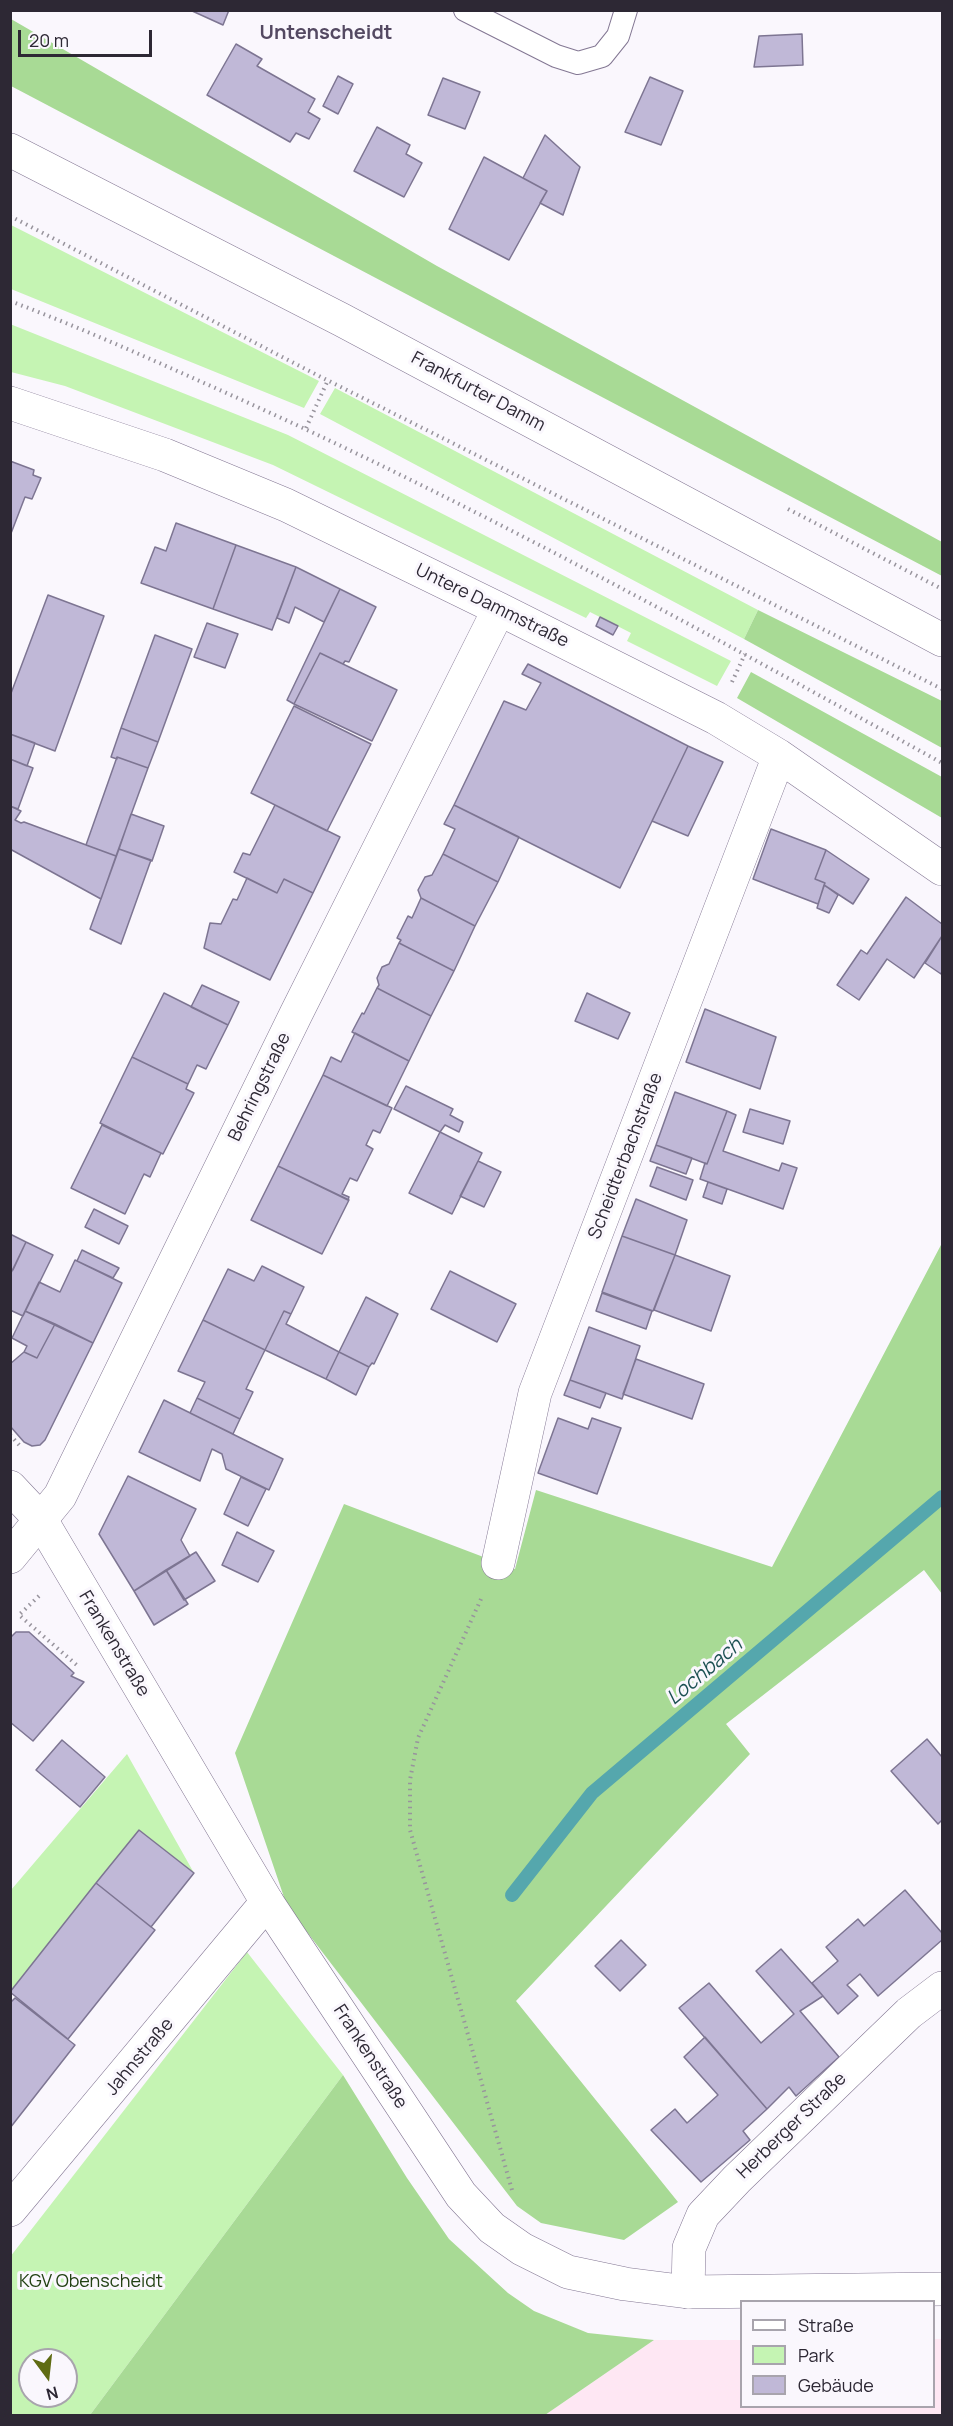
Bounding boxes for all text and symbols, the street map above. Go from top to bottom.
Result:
scale bar [21,18,154,56]
district label: Untenscheidt [260,21,392,45]
text: 20 m [29,28,69,52]
street label: Frankfurter Damm [407,348,549,436]
street label: Untere Dammstraße [412,560,572,652]
street label: Behringstraße [224,1029,296,1145]
street label: Scheidterbachstraße [584,1070,668,1242]
street label: Frankenstraße [74,1587,154,1701]
water label: Lochbach [662,1634,748,1710]
street label: Frankenstraße [328,2001,412,2113]
street label: Jahnstraße [102,2014,178,2100]
street label: Herberger Straße [733,2068,851,2184]
park label: KGV Obenscheidt [19,2271,163,2293]
legend [740,2300,935,2408]
text: Straße [798,2313,854,2337]
text: Park [798,2343,834,2367]
north arrow [18,2348,78,2408]
text: Gebäude [798,2373,874,2397]
text: N [44,2381,61,2406]

